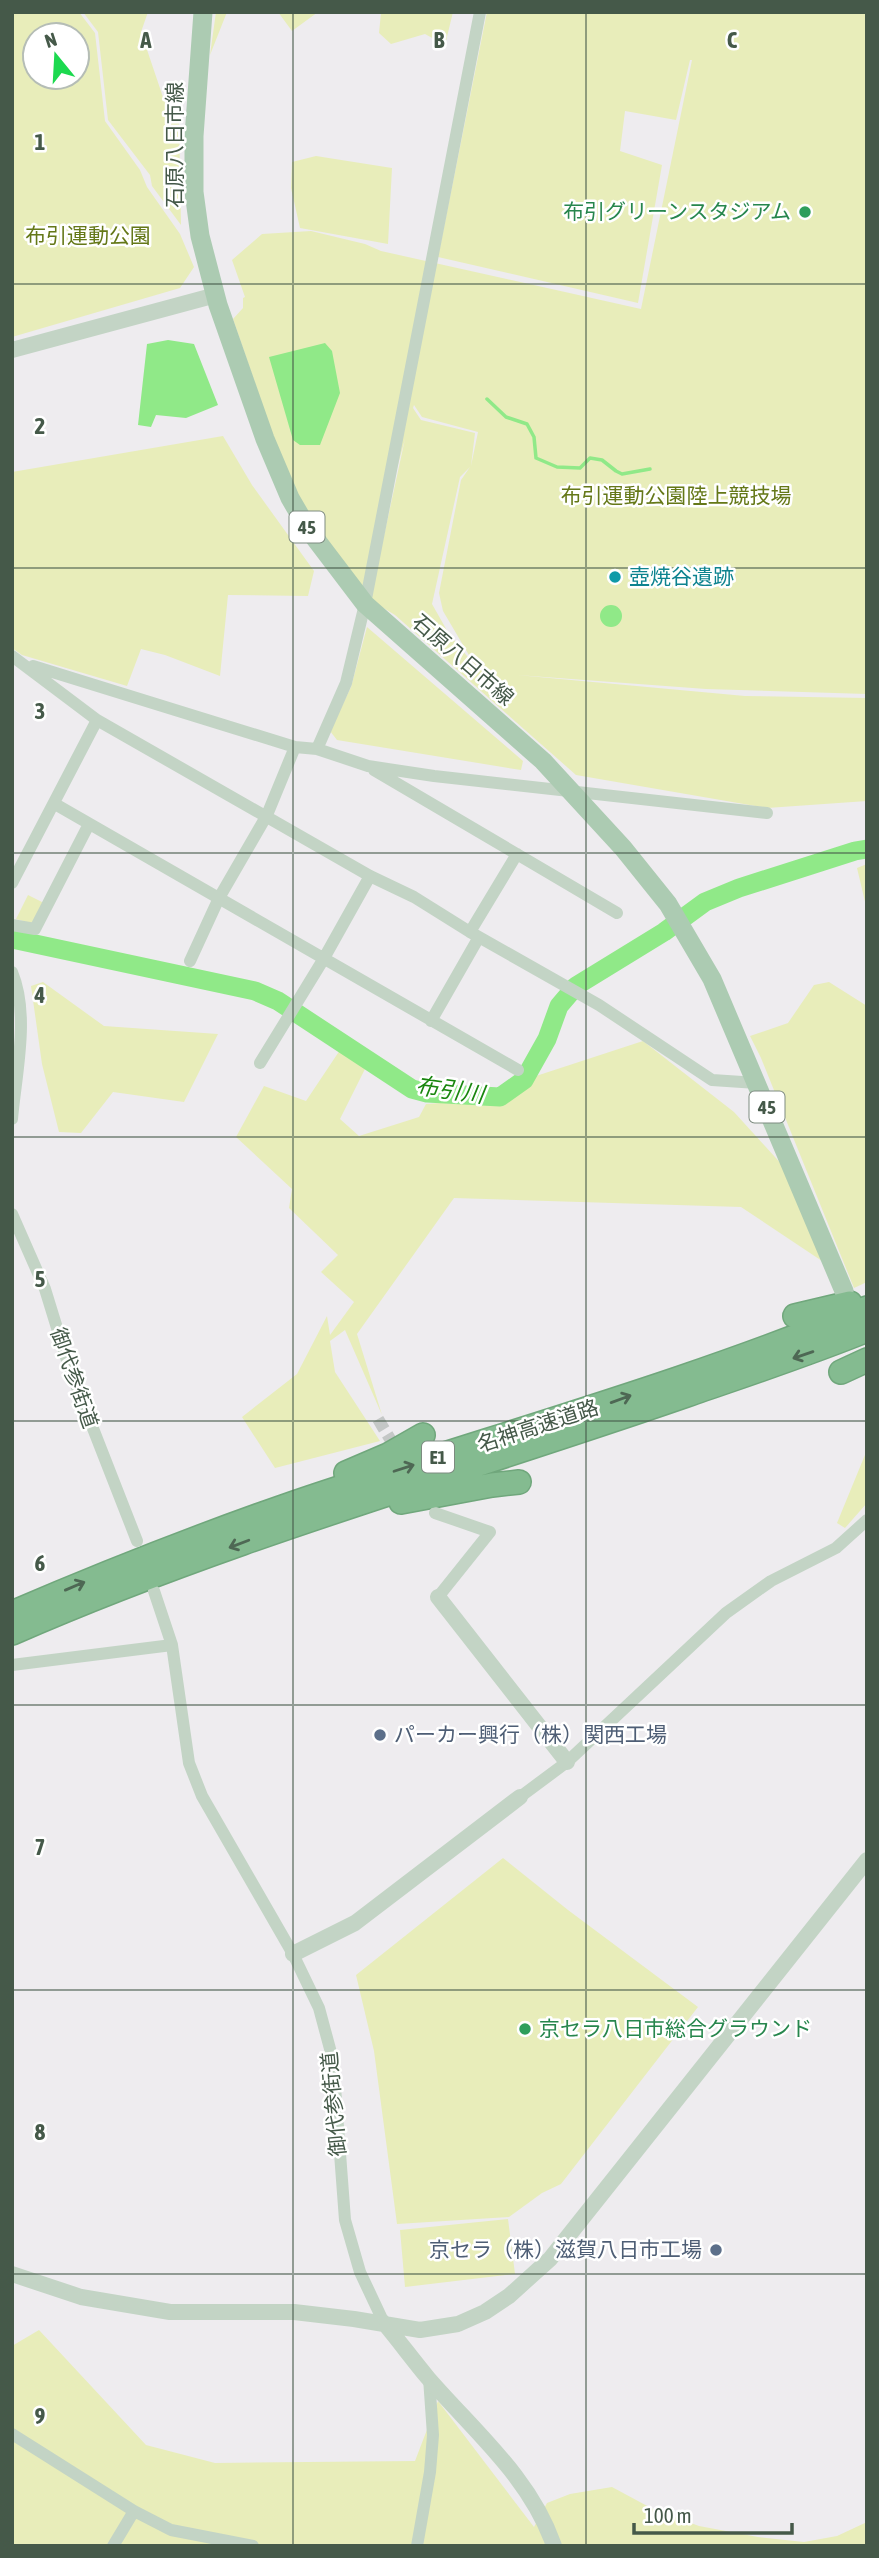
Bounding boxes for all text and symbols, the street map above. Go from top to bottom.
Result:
north arrow [21,21,91,91]
text: A [139,27,152,53]
text: B [434,27,445,53]
text: C [727,27,738,53]
text: N [42,28,59,52]
street label: 石原八日市線 [162,82,186,208]
text: 1 [35,129,46,155]
place label: 布引グリーンスタジアム [563,199,791,223]
marker: 布引グリーンスタジアム [797,204,813,220]
park label: 布引運動公園 [25,223,151,247]
text: 2 [35,413,45,439]
park label: 布引運動公園陸上競技場 [561,483,792,507]
road number: 45 [290,512,324,542]
place label: 壺焼谷遺跡 [629,564,734,588]
marker: 壺焼谷遺跡 [607,569,623,585]
street label: 石原八日市線 [408,609,519,710]
text: 3 [35,698,45,724]
text: 4 [34,982,46,1008]
water label: 布引川 [414,1072,489,1108]
road number: 45 [750,1092,784,1122]
text: 5 [35,1266,46,1292]
street label: 御代参街道 [47,1324,103,1431]
one-way arrow [793,1350,815,1362]
one-way arrow [609,1392,631,1404]
street label: 名神高速道路 [474,1394,601,1456]
road number: E1 [422,1442,454,1472]
one-way arrow [393,1461,415,1473]
one-way arrow [229,1539,251,1552]
text: 6 [35,1550,46,1576]
one-way arrow [64,1579,85,1592]
place label: パーカー興行（株）関西工場 [394,1722,667,1746]
marker: パーカー興行（株）関西工場 [372,1727,388,1743]
text: 7 [35,1834,45,1860]
place label: 京セラ八日市総合グラウンド [539,2016,812,2040]
marker: 京セラ八日市総合グラウンド [517,2021,533,2037]
street label: 御代参街道 [316,2051,350,2157]
text: 8 [35,2119,46,2145]
place label: 京セラ（株）滋賀八日市工場 [429,2237,702,2261]
marker: 京セラ（株）滋賀八日市工場 [708,2242,724,2258]
text: 9 [35,2403,46,2429]
scale bar [634,2492,792,2536]
text: 100 m [644,2503,692,2527]

